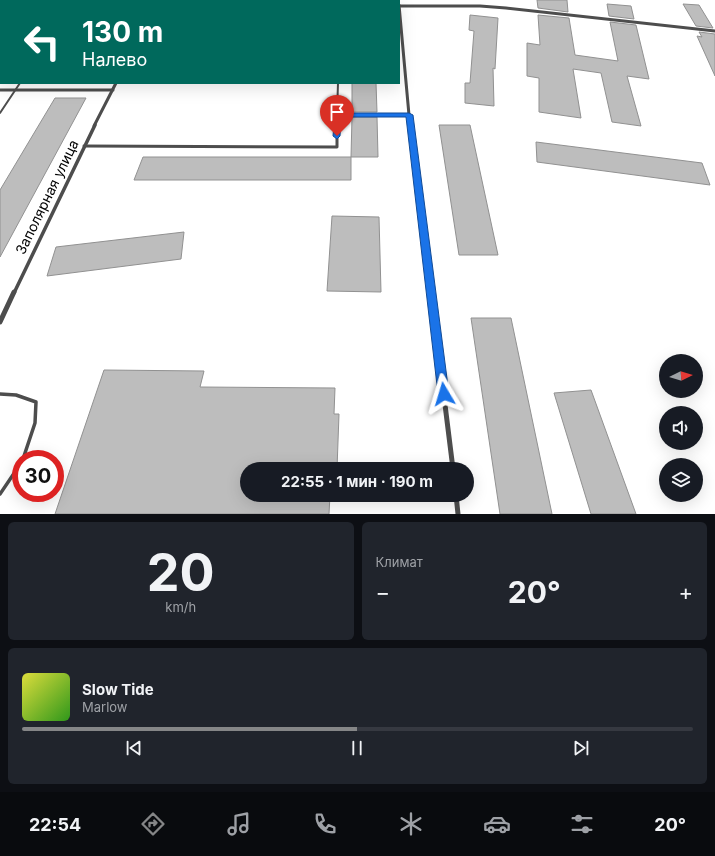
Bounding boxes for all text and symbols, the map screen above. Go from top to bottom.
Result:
text: 130 m [82,15,163,49]
icon: left [16,16,68,68]
text: Налево [82,49,147,70]
pin [320,95,354,136]
icon: arrive [326,101,348,123]
street label: Заполярная улица [11,137,82,257]
north arrow [659,354,703,398]
map controls [659,354,703,502]
position arrow [423,373,465,415]
button: sound [659,406,703,450]
speed limit sign: 30 [12,450,64,502]
button: layers [659,458,703,502]
text: 22:55 · 1 мин · 190 m [281,472,433,491]
text: 20 [147,541,215,604]
text: Климат [376,554,423,570]
text: 20° [508,574,561,610]
text: − [376,579,390,605]
text: + [678,579,693,605]
text: km/h [165,599,196,615]
text: Slow Tide [82,680,154,699]
text: Marlow [82,699,128,715]
icon: previous [123,737,145,759]
icon: pause [346,737,368,759]
icon: next [570,737,592,759]
icon: directions [139,810,167,838]
icon: music [225,810,253,838]
icon: phone [311,810,339,838]
icon: climate [397,810,425,838]
icon: car [483,810,511,838]
icon: filters [568,810,596,838]
text: 22:54 [29,814,81,835]
text: 20° [654,814,686,835]

